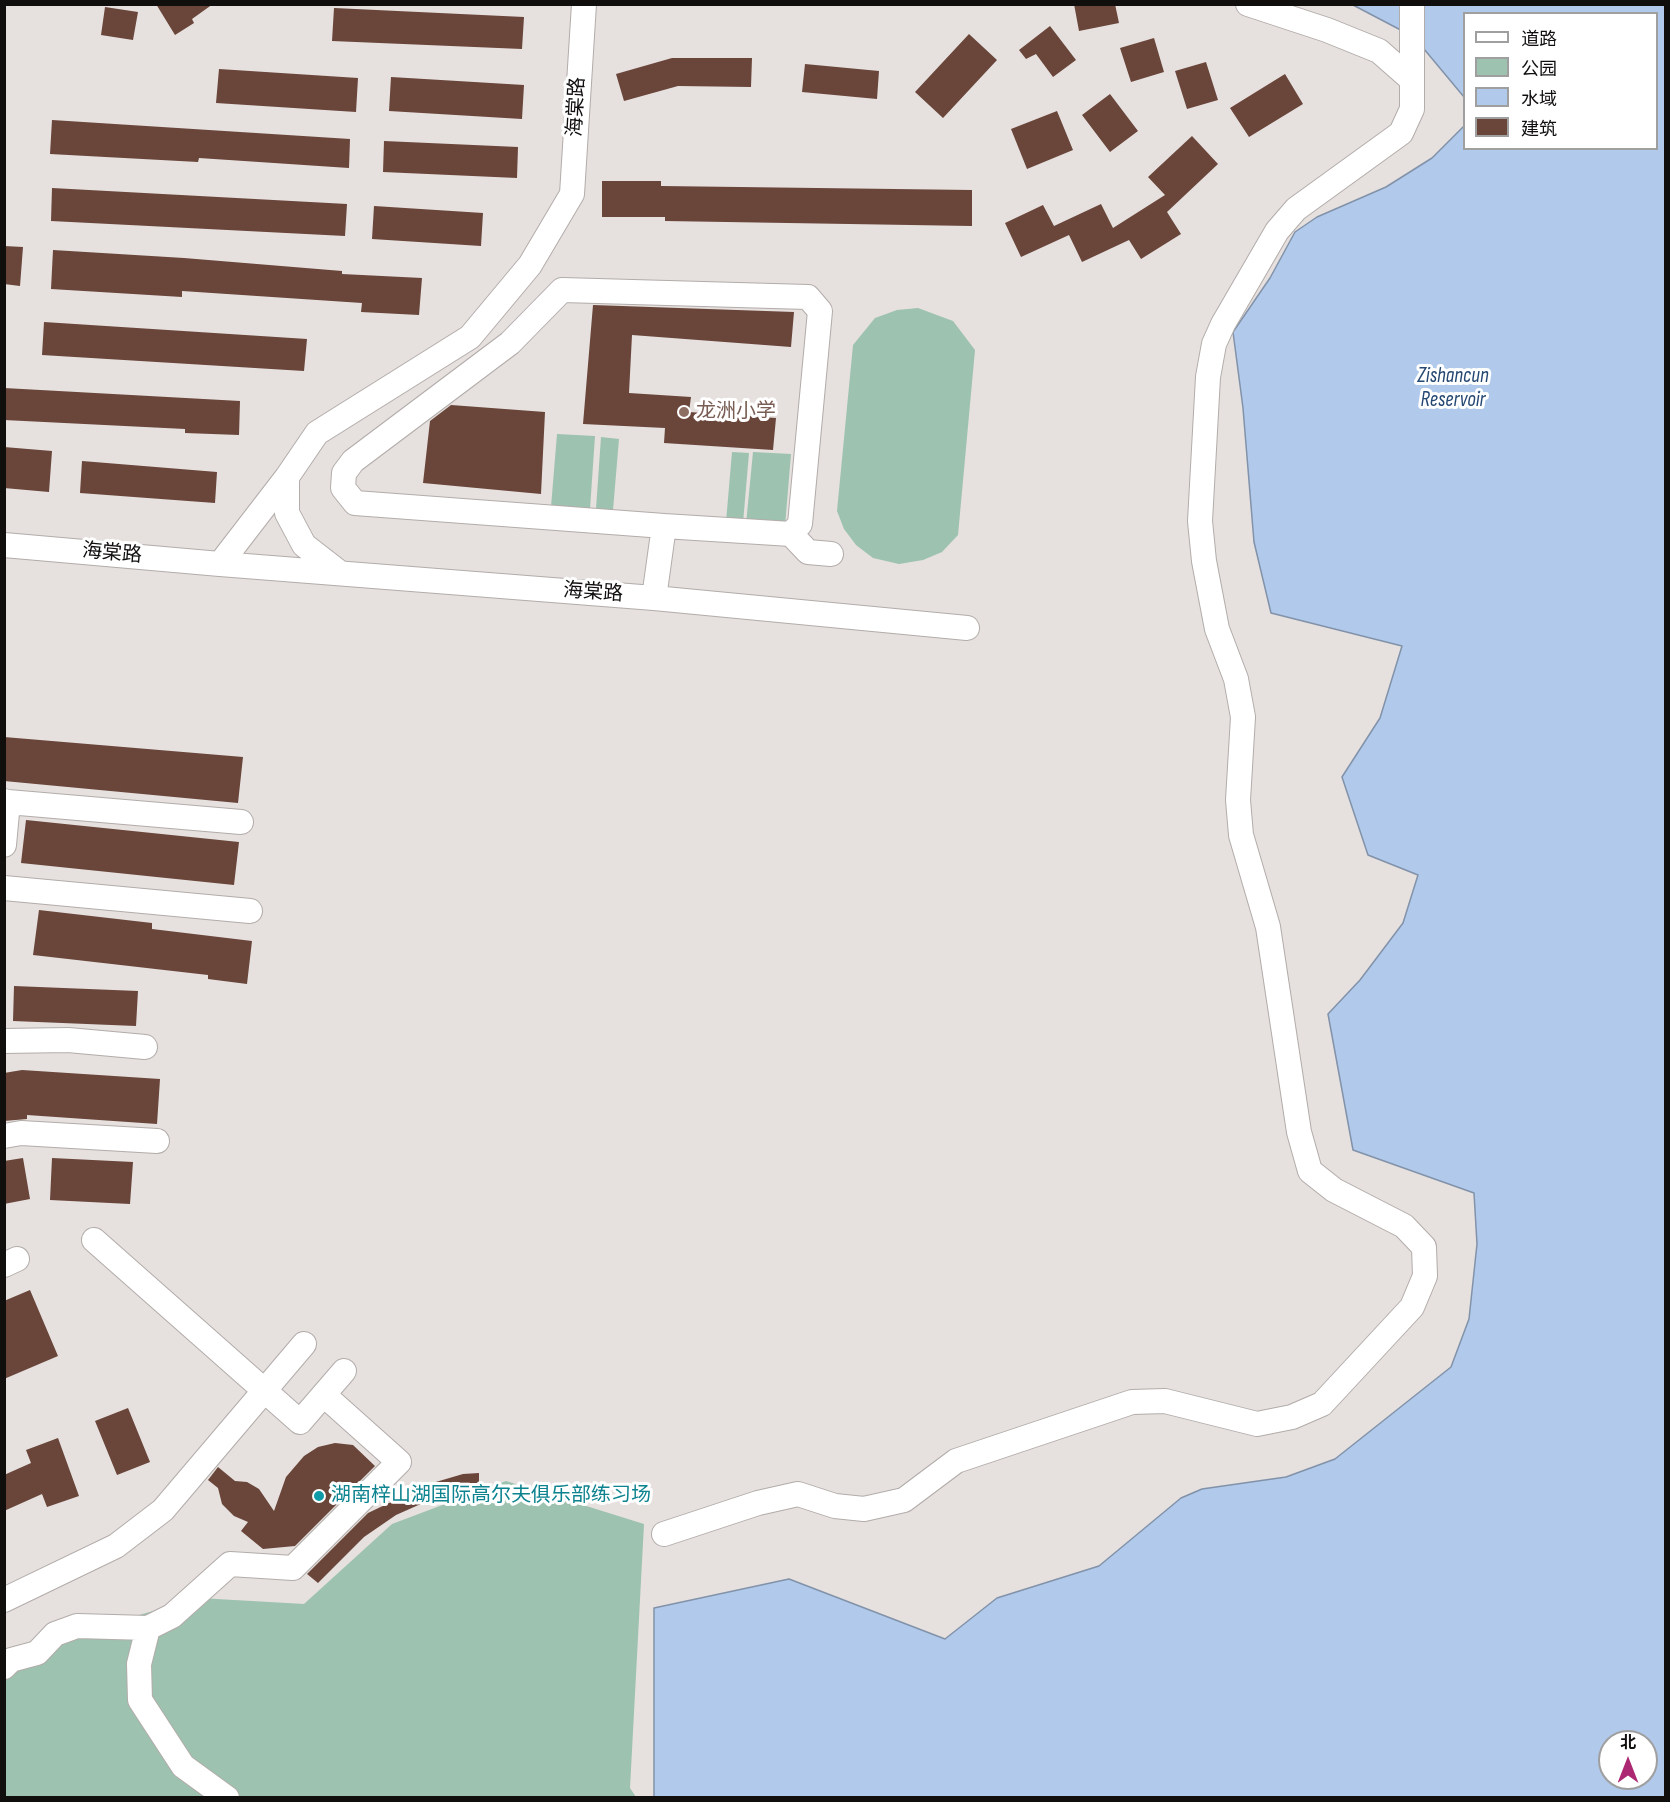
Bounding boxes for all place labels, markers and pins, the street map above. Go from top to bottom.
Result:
place label: 龙洲小学 [696,400,776,424]
marker: 龙洲小学 [677,405,691,419]
place label: 湖南梓山湖国际高尔夫俱乐部练习场 [331,1484,651,1508]
marker: 湖南梓山湖国际高尔夫俱乐部练习场 [312,1489,326,1503]

